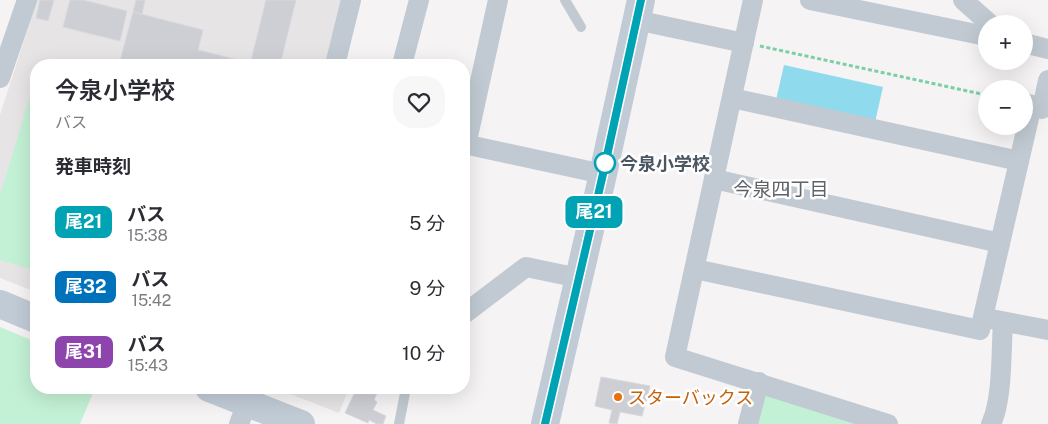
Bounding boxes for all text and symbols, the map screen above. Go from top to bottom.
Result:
map controls [978,15,1033,135]
button: + [978,15,1033,70]
text: 今泉小学校 [55,76,175,104]
button: heart [393,76,445,128]
button: − [978,80,1033,135]
text: バス [55,113,87,132]
marker: 今泉小学校 [594,152,616,174]
place label: 今泉小学校 [620,153,710,174]
text: 発車時刻 [55,155,131,177]
district label: 今泉四丁目 [733,178,829,200]
line badge: 尾21 [565,196,623,228]
text: 尾21 [575,201,613,222]
text: バス [127,203,165,225]
text: 尾21 [65,211,102,232]
text: 5 分 [409,212,445,234]
text: 15:38 [127,226,168,245]
text: バス [131,268,169,290]
text: 尾32 [65,276,106,297]
text: 9 分 [410,277,445,299]
text: 15:42 [131,291,171,310]
text: バス [128,333,166,355]
text: 尾31 [65,341,103,362]
text: 10 分 [402,342,445,364]
text: 15:43 [128,356,168,375]
place label: スターバックス [628,387,753,408]
marker: スターバックス [612,391,624,403]

